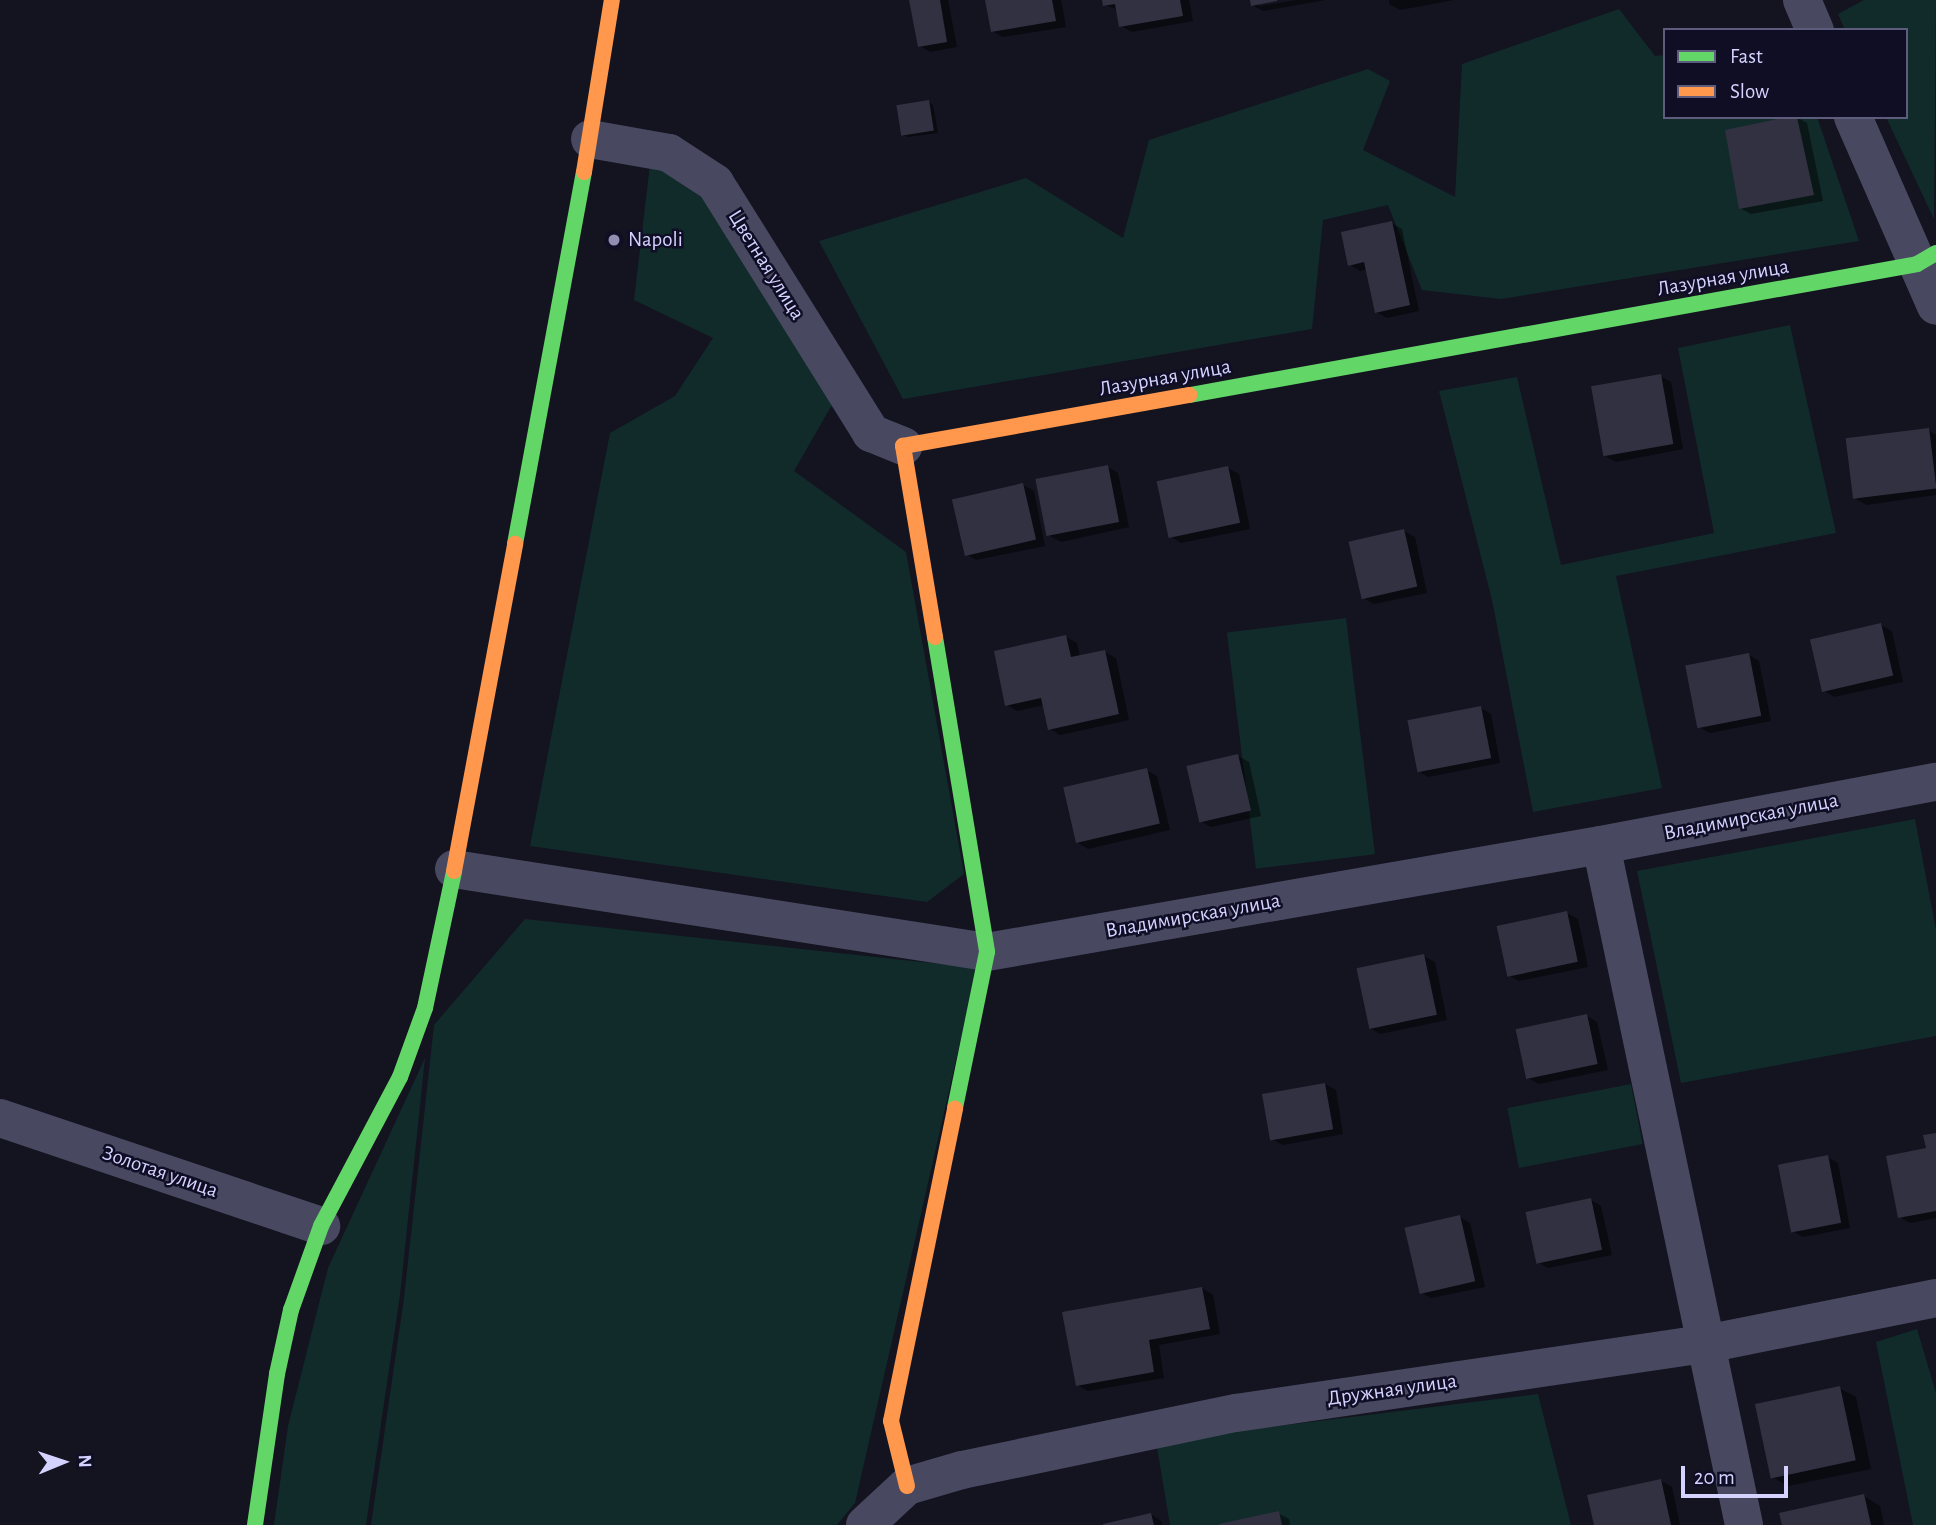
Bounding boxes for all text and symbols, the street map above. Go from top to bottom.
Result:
legend [1663,28,1908,119]
text: Fast [1730,46,1763,67]
text: Slow [1730,81,1769,102]
street label: Цветная улица [722,205,810,325]
place label: Napoli [628,227,683,253]
marker: Napoli [606,232,622,248]
street label: Лазурная улица [1655,254,1791,302]
street label: Лазурная улица [1097,354,1233,402]
street label: Владимирская улица [1662,788,1840,846]
street label: Владимирская улица [1104,888,1282,944]
street label: Золотая улица [99,1140,221,1204]
street label: Дружная улица [1326,1368,1458,1412]
north arrow [28,1427,98,1497]
scale bar [1684,1452,1791,1496]
text: N [75,1454,94,1468]
text: 20 m [1694,1467,1735,1488]

